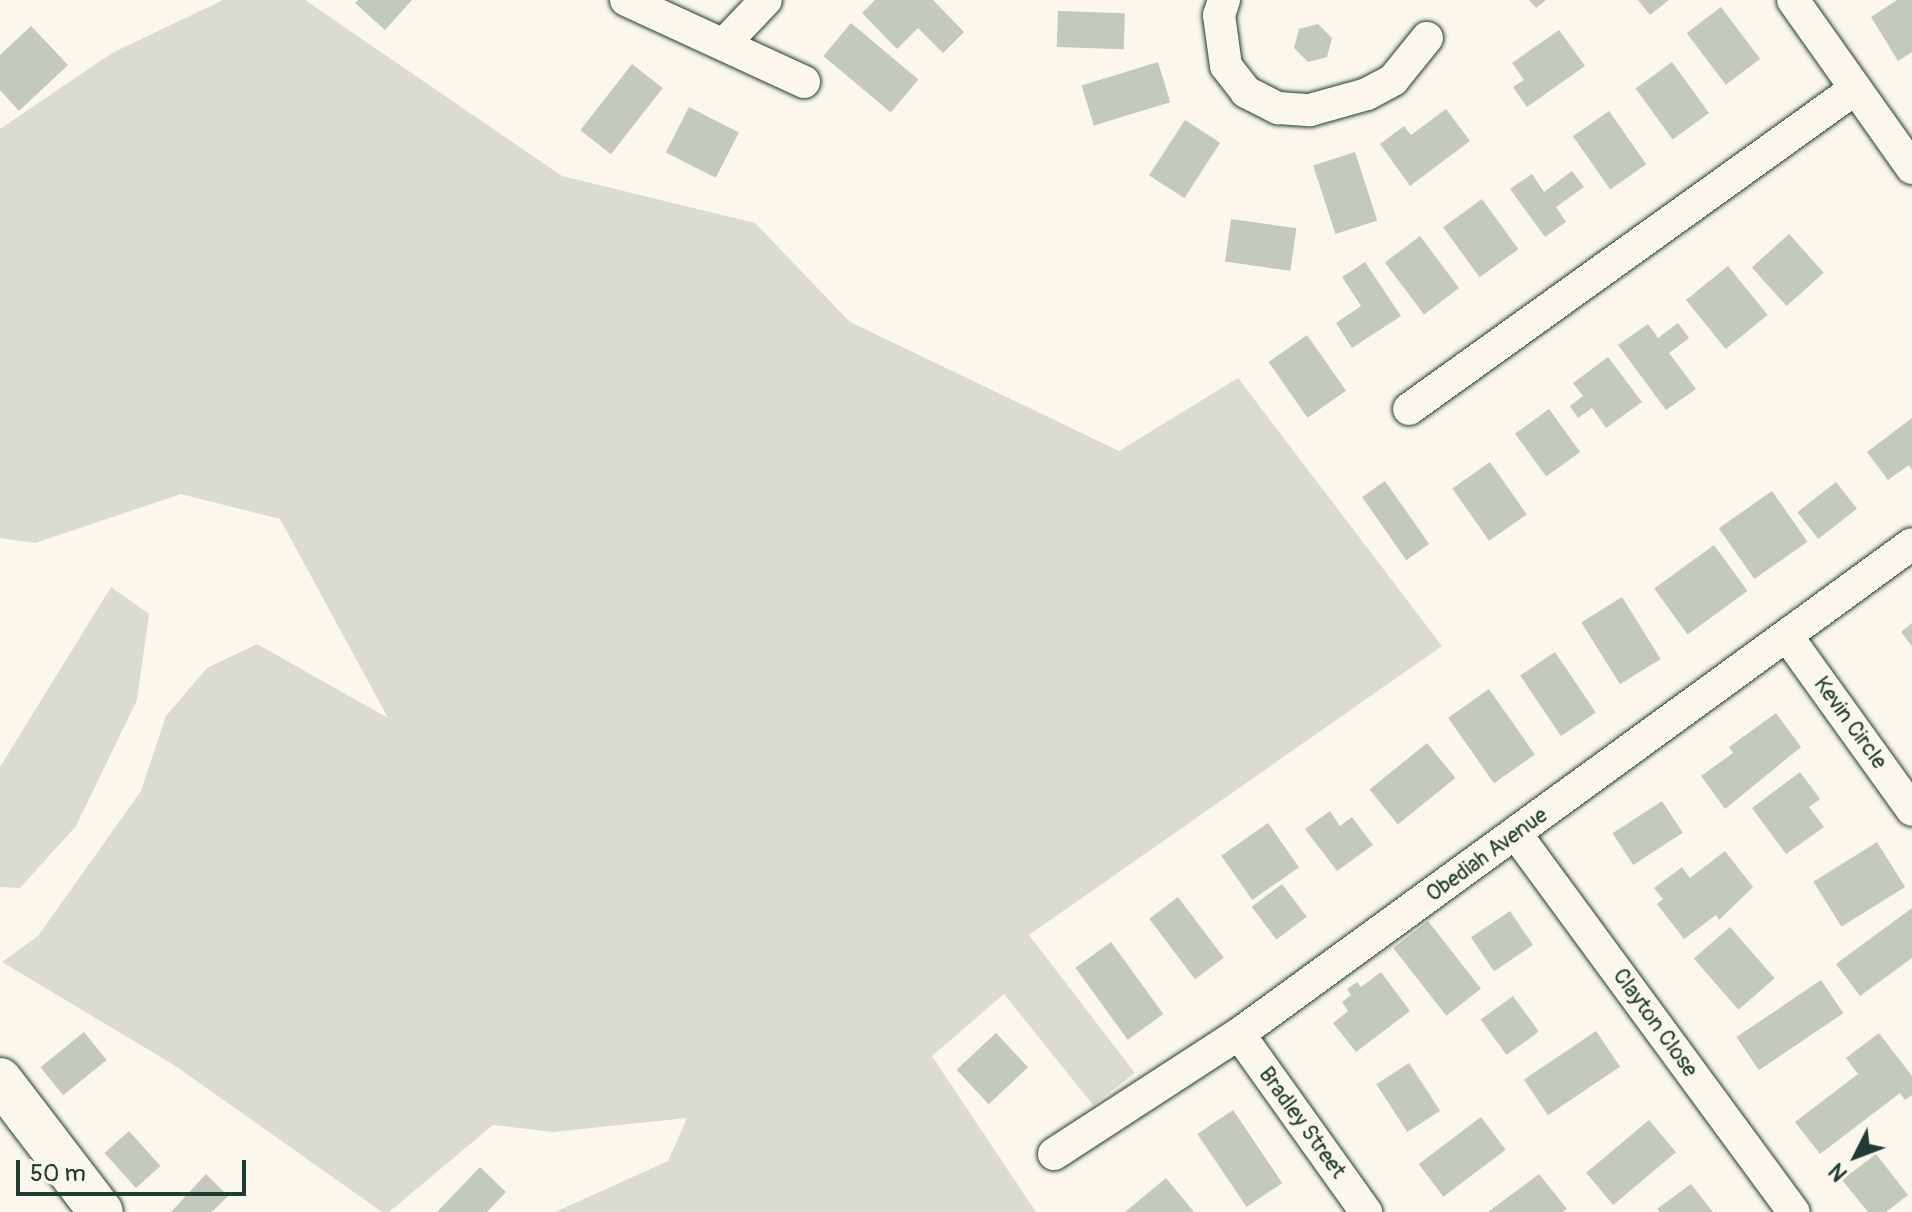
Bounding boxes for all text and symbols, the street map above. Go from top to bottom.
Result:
street label: Kevin Circle [1808,672,1892,774]
street label: Obediah Avenue [1421,802,1553,908]
street label: Clayton Close [1607,964,1703,1082]
street label: Bradley Street [1253,1062,1351,1184]
north arrow [1816,1116,1896,1196]
scale bar [20,1144,250,1194]
text: N [1823,1157,1854,1187]
text: 50 m [30,1159,86,1188]

